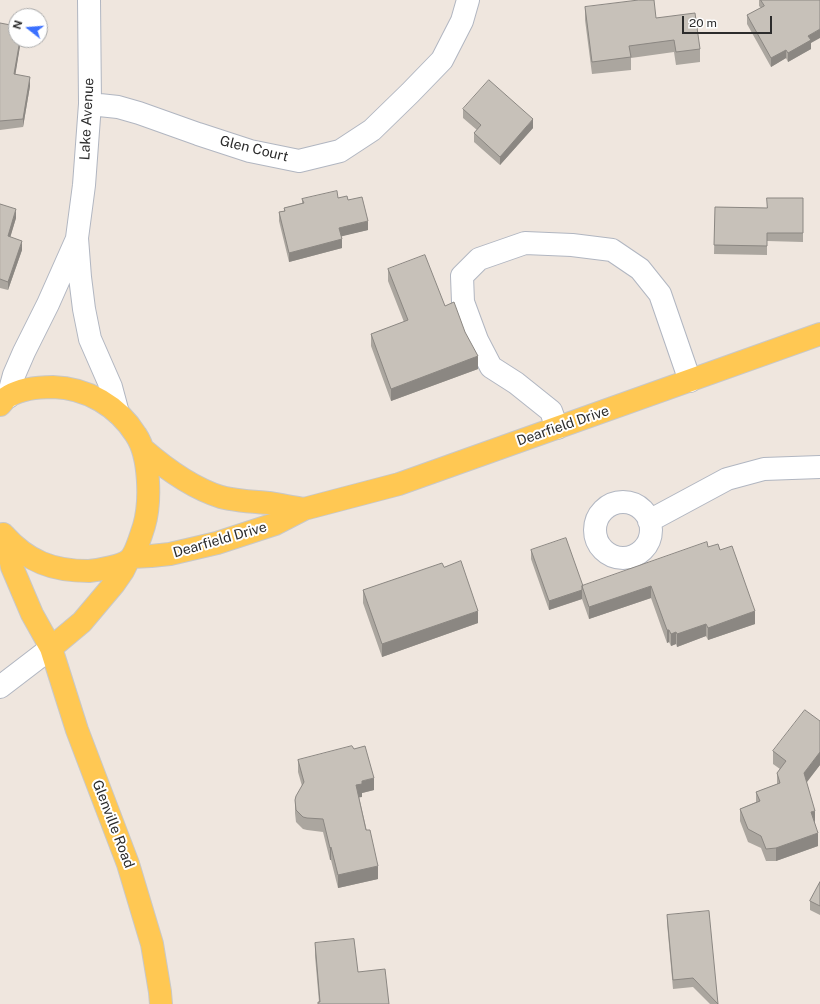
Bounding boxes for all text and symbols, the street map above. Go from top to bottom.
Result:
north arrow [8,8,48,48]
scale bar [684,8,774,34]
text: 20 m [689,16,717,30]
text: N [10,19,24,31]
street label: Lake Avenue [76,77,98,161]
street label: Glen Court [218,132,290,166]
street label: Dearfield Drive [515,402,611,450]
street label: Dearfield Drive [171,519,269,561]
street label: Glenville Road [89,778,137,870]

